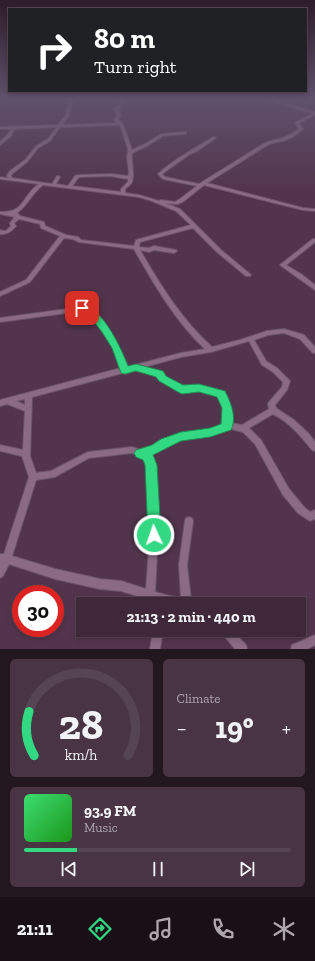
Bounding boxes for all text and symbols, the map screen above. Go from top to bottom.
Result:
text: 80 m [94,22,155,55]
icon: right [28,24,80,76]
text: Turn right [94,56,176,78]
pin [65,291,99,325]
icon: arrive [71,297,93,319]
position arrow [133,514,175,556]
speed limit sign: 30 [12,585,64,637]
text: 21:13 · 2 min · 440 m [126,608,256,626]
text: Climate [177,691,220,706]
text: 28 [59,700,104,750]
text: 19° [215,710,254,746]
text: − [177,715,187,742]
text: + [282,715,291,742]
text: km/h [65,747,98,764]
text: 93.9 FM [84,802,136,820]
text: Music [84,820,118,835]
icon: previous [58,858,80,880]
icon: pause [147,858,169,880]
icon: next [236,858,258,880]
icon: directions [86,915,114,943]
icon: music [147,915,175,943]
icon: phone [209,915,237,943]
icon: climate [270,915,298,943]
text: 21:11 [17,918,53,940]

